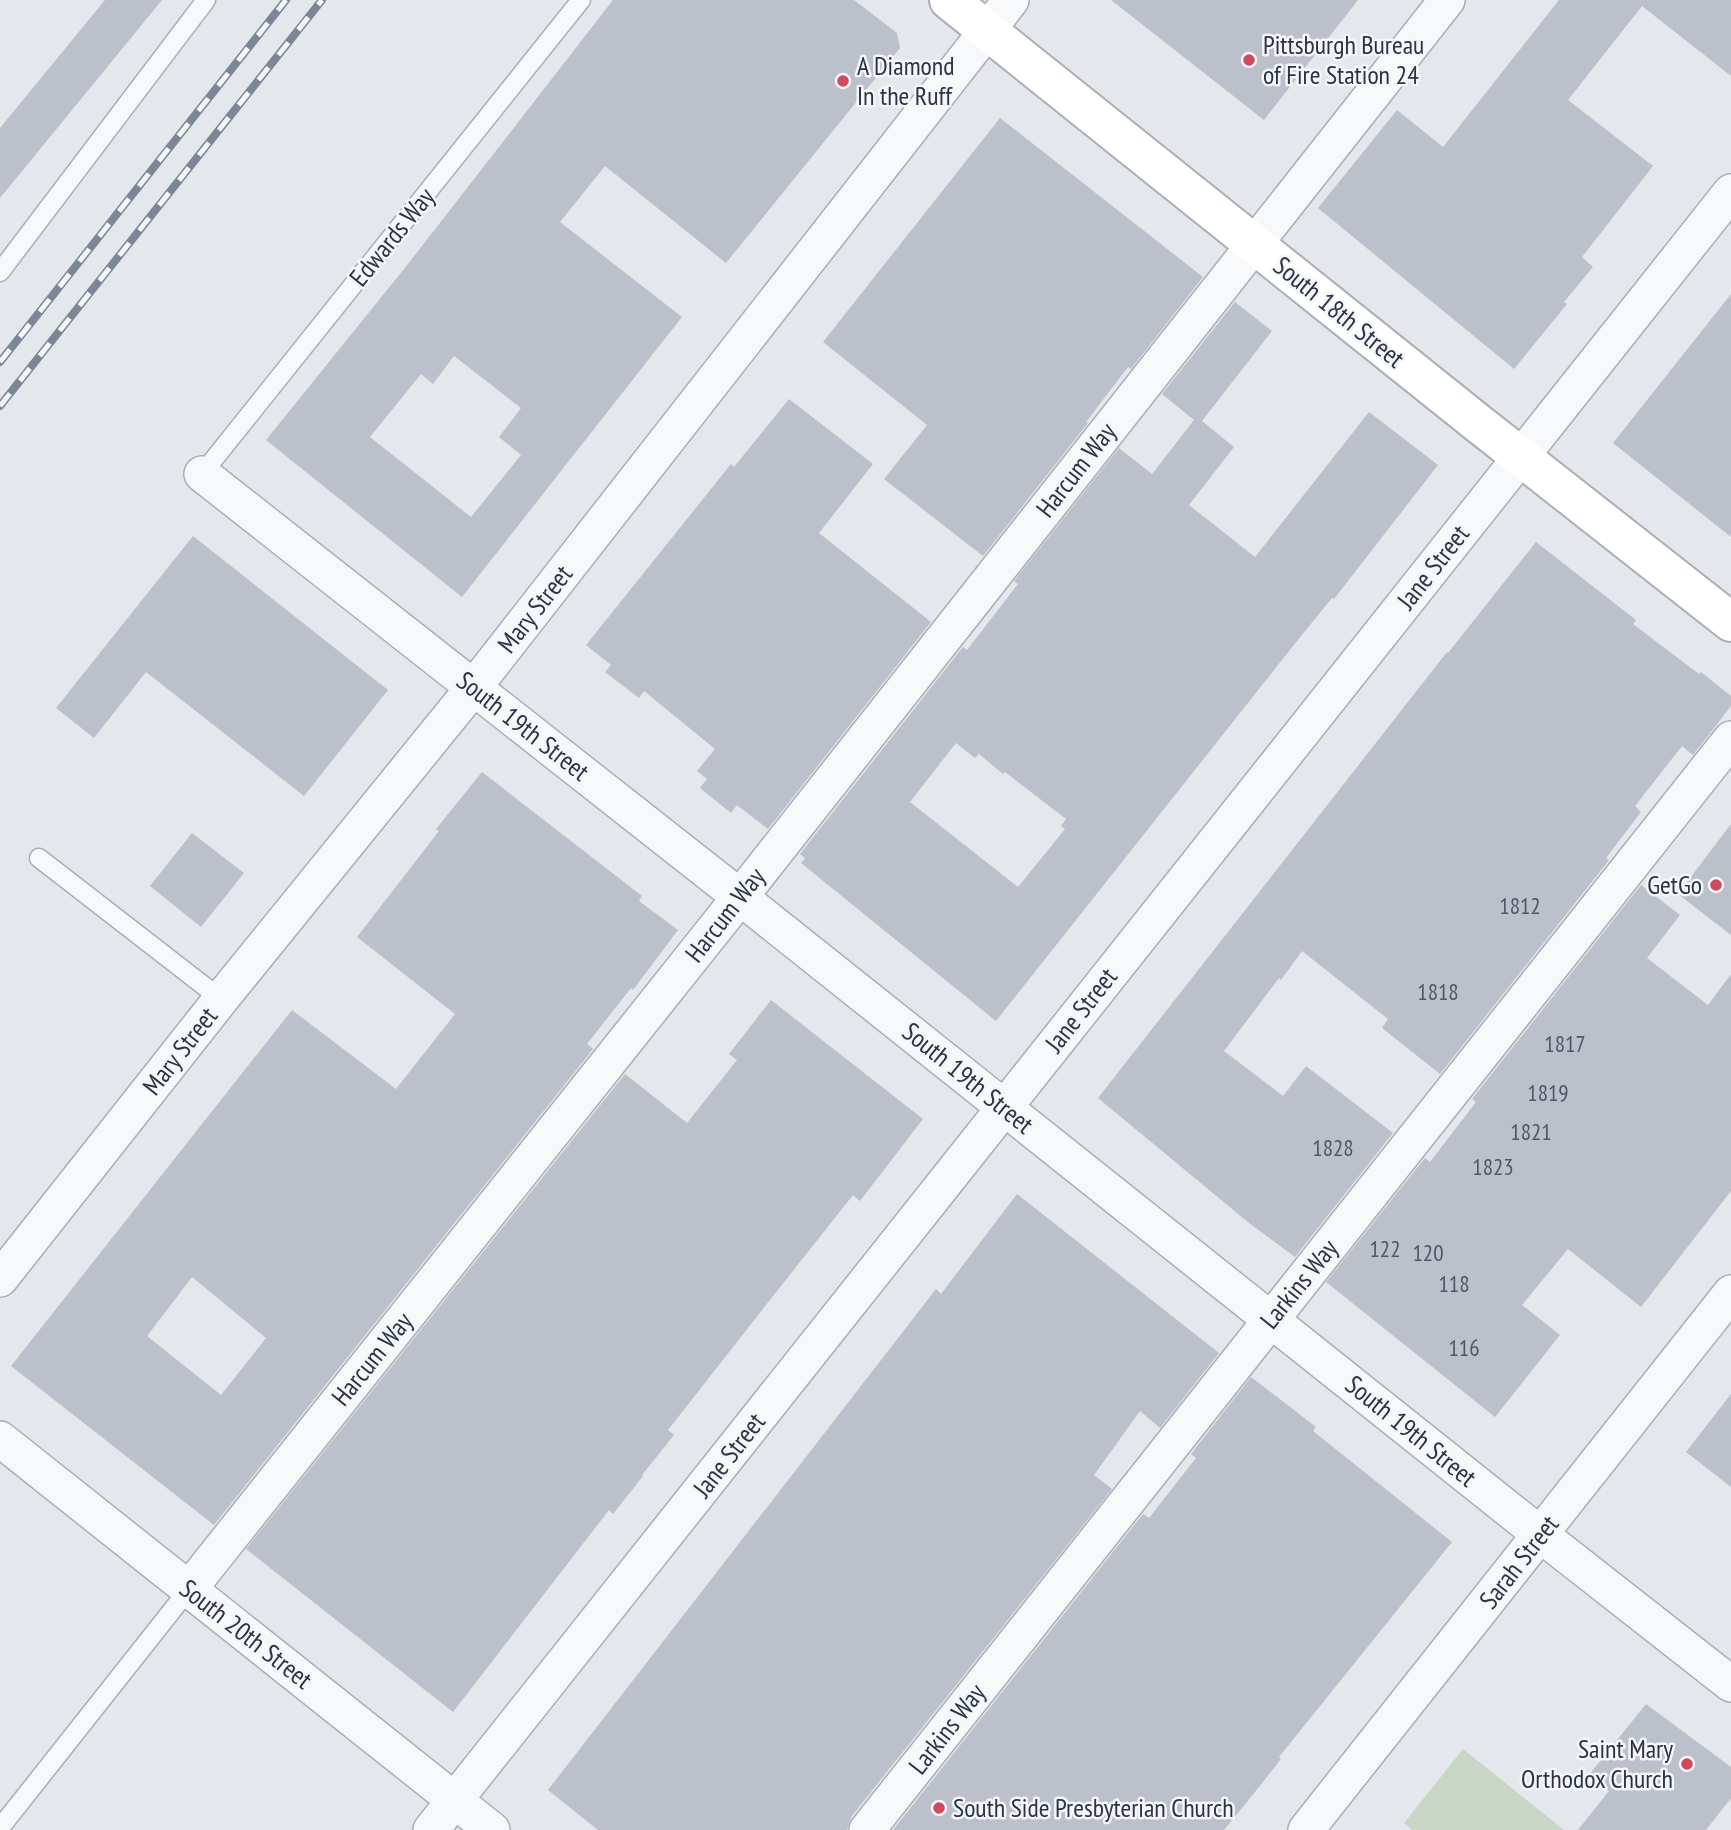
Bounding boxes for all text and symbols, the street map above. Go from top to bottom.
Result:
place label: Pittsburgh Bureau of Fire Station 24 [1263,28,1424,91]
place label: A Diamond In the Ruff [857,49,954,112]
marker: Pittsburgh Bureau of Fire Station 24 [1241,52,1257,68]
marker: A Diamond In the Ruff [835,73,851,89]
street label: Edwards Way [342,181,441,293]
street label: South 18th Street [1267,249,1412,374]
street label: Harcum Way [1028,416,1123,524]
street label: Jane Street [1389,518,1476,616]
street label: Mary Street [490,558,579,659]
street label: South 19th Street [450,664,596,788]
street label: Harcum Way [677,861,772,969]
place label: GetGo [1647,868,1702,901]
marker: GetGo [1708,877,1724,893]
house number: 1812 [1499,891,1541,920]
street label: Jane Street [1037,961,1124,1059]
house number: 1818 [1417,977,1459,1006]
street label: Mary Street [135,1000,224,1101]
street label: South 19th Street [896,1015,1041,1140]
house number: 1817 [1544,1029,1586,1058]
house number: 1819 [1527,1078,1569,1107]
house number: 1821 [1510,1117,1552,1146]
house number: 1828 [1312,1133,1354,1162]
house number: 1823 [1472,1152,1514,1181]
street label: Larkins Way [1253,1232,1345,1335]
house number: 122 [1369,1234,1401,1263]
house number: 120 [1412,1238,1444,1267]
house number: 118 [1438,1269,1470,1298]
street label: Harcum Way [324,1305,419,1412]
house number: 116 [1448,1333,1480,1362]
street label: South 19th Street [1339,1368,1484,1493]
street label: Jane Street [685,1406,772,1504]
street label: Sarah Street [1472,1508,1565,1615]
street label: South 20th Street [173,1572,319,1696]
street label: Larkins Way [901,1677,992,1781]
place label: Saint Mary Orthodox Church [1521,1732,1673,1795]
marker: Saint Mary Orthodox Church [1679,1756,1695,1772]
place label: South Side Presbyterian Church [953,1791,1234,1824]
marker: South Side Presbyterian Church [931,1800,947,1816]

